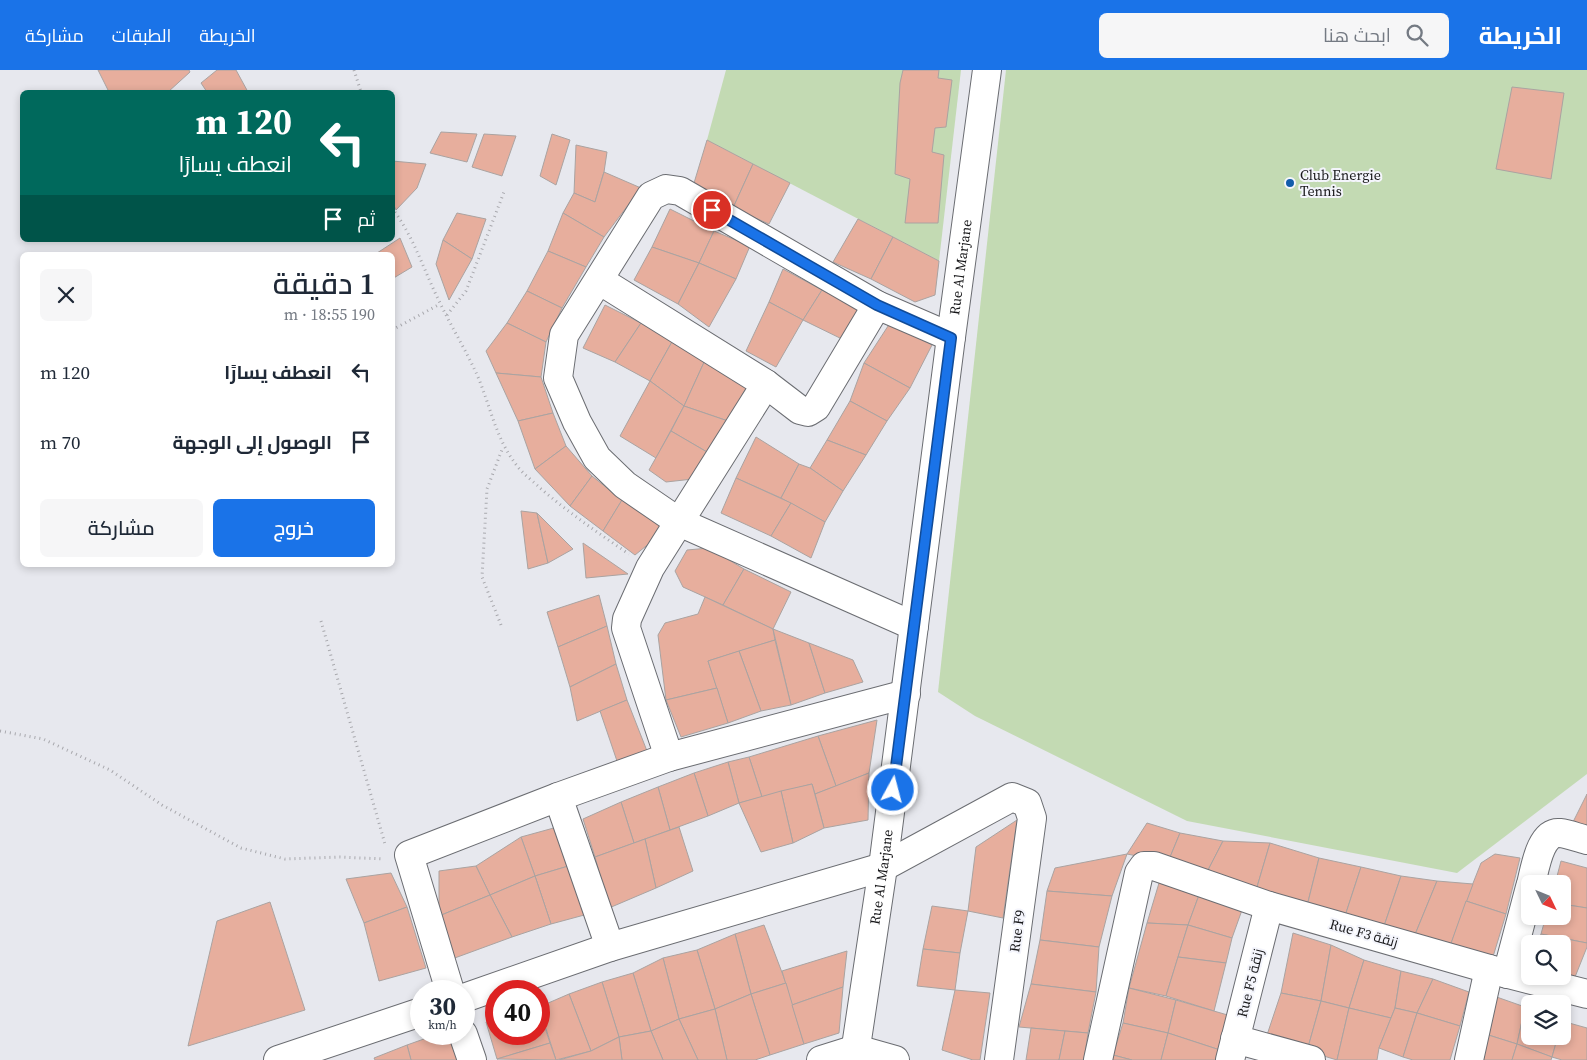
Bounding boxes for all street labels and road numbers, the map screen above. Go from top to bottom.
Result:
street label: Rue Al Marjane [944,218,977,316]
street label: Rue Al Marjane [864,828,898,926]
street label: Rue F9 [1004,909,1030,953]
street label: Rue F3 زنقة [1327,914,1401,952]
street label: Rue F5 زنقة [1232,947,1268,1019]

